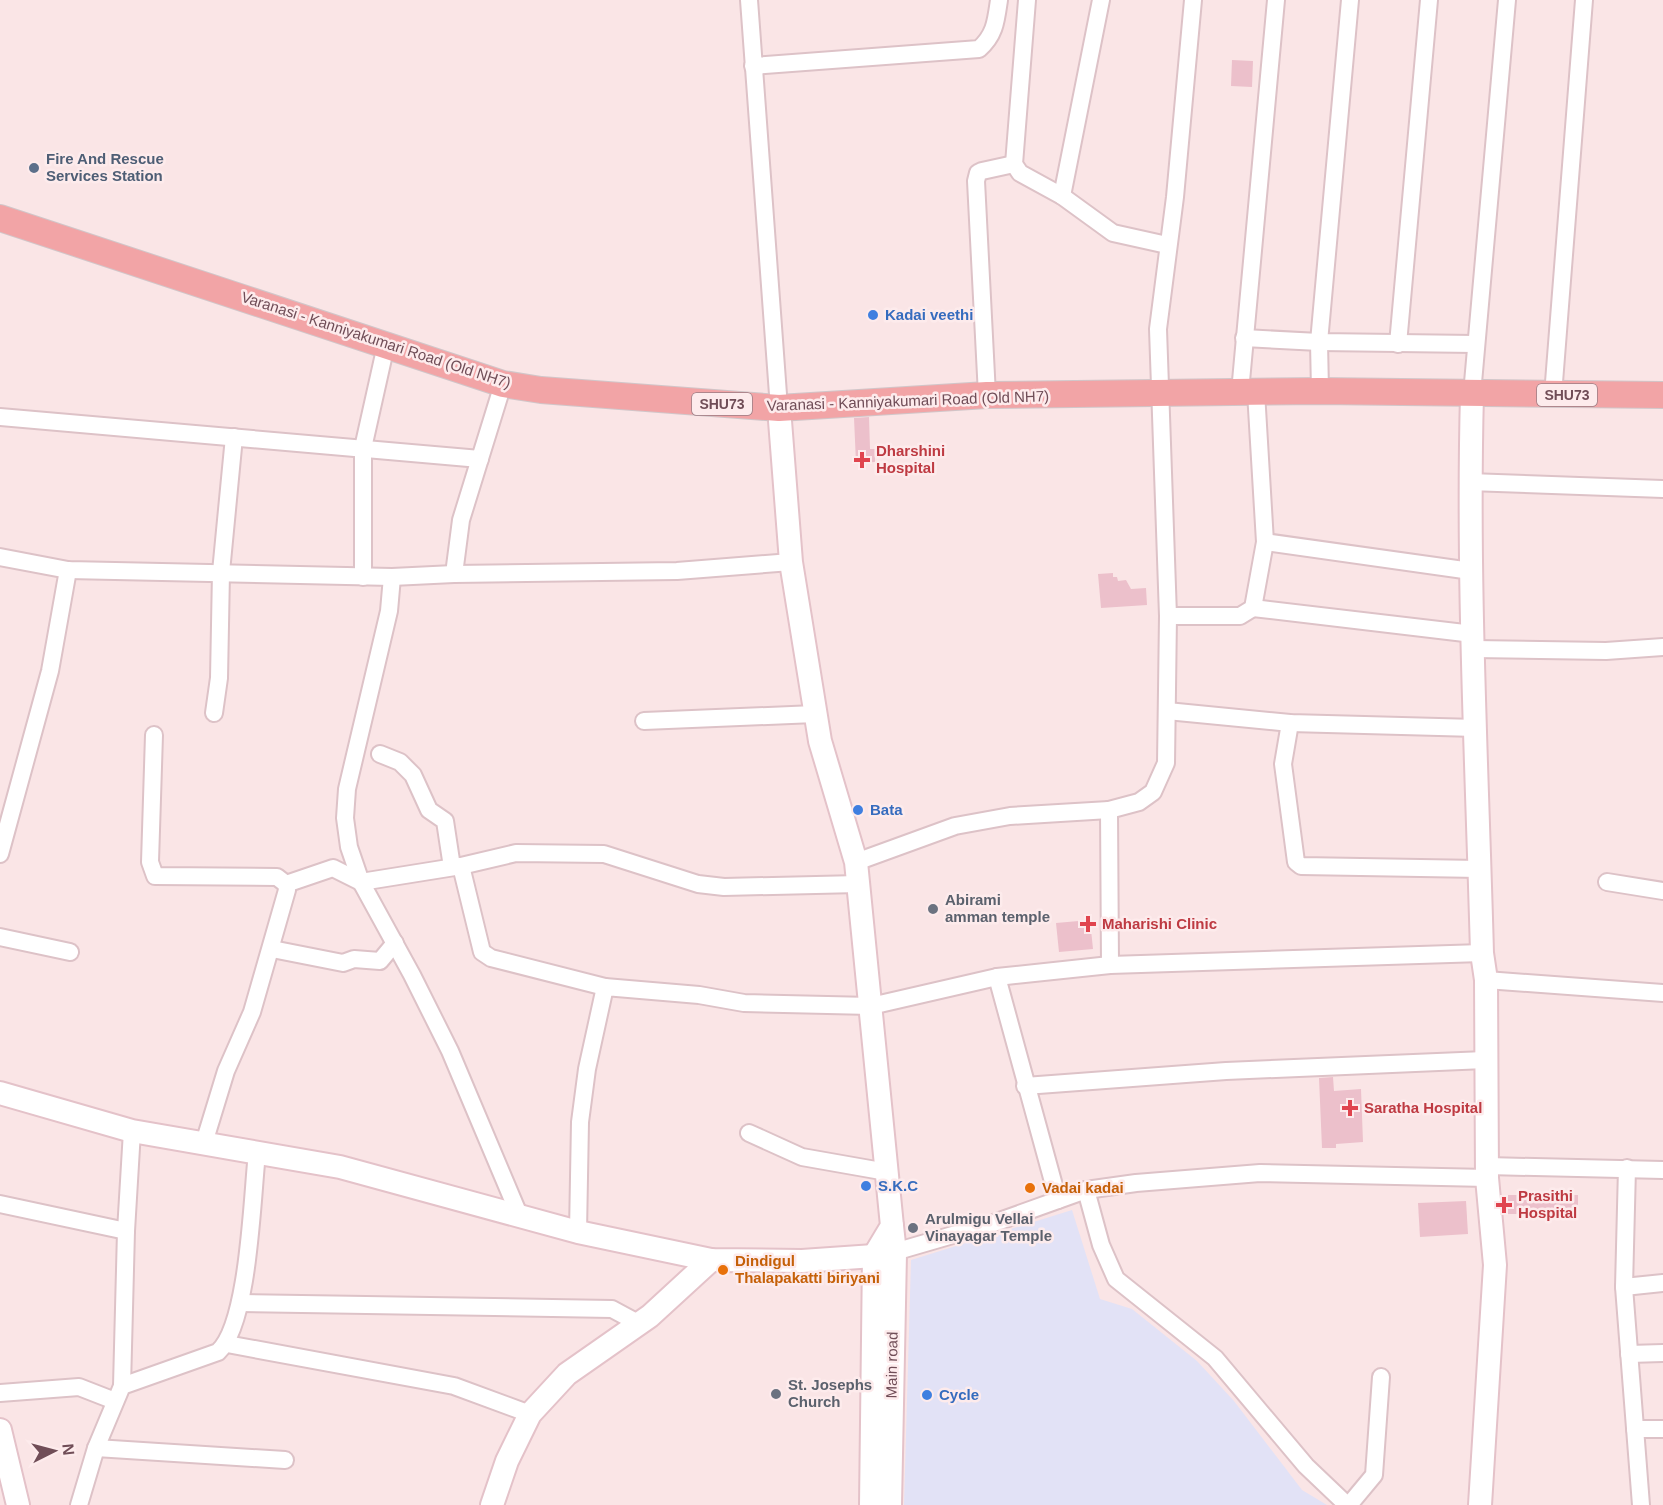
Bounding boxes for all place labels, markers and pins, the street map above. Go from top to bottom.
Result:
place label: Fire And Rescue Services Station [46,150,164,184]
marker: Fire And Rescue Services Station [27,161,41,175]
place label: Kadai veethi [885,306,973,323]
marker: Kadai veethi [866,308,880,322]
place label: Dharshini Hospital [876,442,945,476]
marker: Dharshini Hospital [853,451,871,469]
place label: Bata [870,801,903,818]
marker: Bata [851,803,865,817]
place label: Abirami amman temple [945,891,1050,925]
marker: Abirami amman temple [926,902,940,916]
marker: Maharishi Clinic [1079,915,1097,933]
place label: Maharishi Clinic [1102,915,1217,932]
marker: Saratha Hospital [1341,1099,1359,1117]
place label: Saratha Hospital [1364,1099,1482,1116]
place label: S.K.C [878,1177,918,1194]
marker: S.K.C [859,1179,873,1193]
place label: Vadai kadai [1042,1179,1124,1196]
marker: Vadai kadai [1023,1181,1037,1195]
place label: Prasithi Hospital [1518,1187,1577,1221]
marker: Prasithi Hospital [1495,1196,1513,1214]
place label: Arulmigu Vellai Vinayagar Temple [925,1210,1052,1244]
marker: Arulmigu Vellai Vinayagar Temple [906,1221,920,1235]
place label: Dindigul Thalapakatti biriyani [735,1252,880,1286]
marker: Dindigul Thalapakatti biriyani [716,1263,730,1277]
place label: St. Josephs Church [788,1376,872,1410]
place label: Cycle [939,1386,979,1403]
marker: St. Josephs Church [769,1387,783,1401]
marker: Cycle [920,1388,934,1402]

